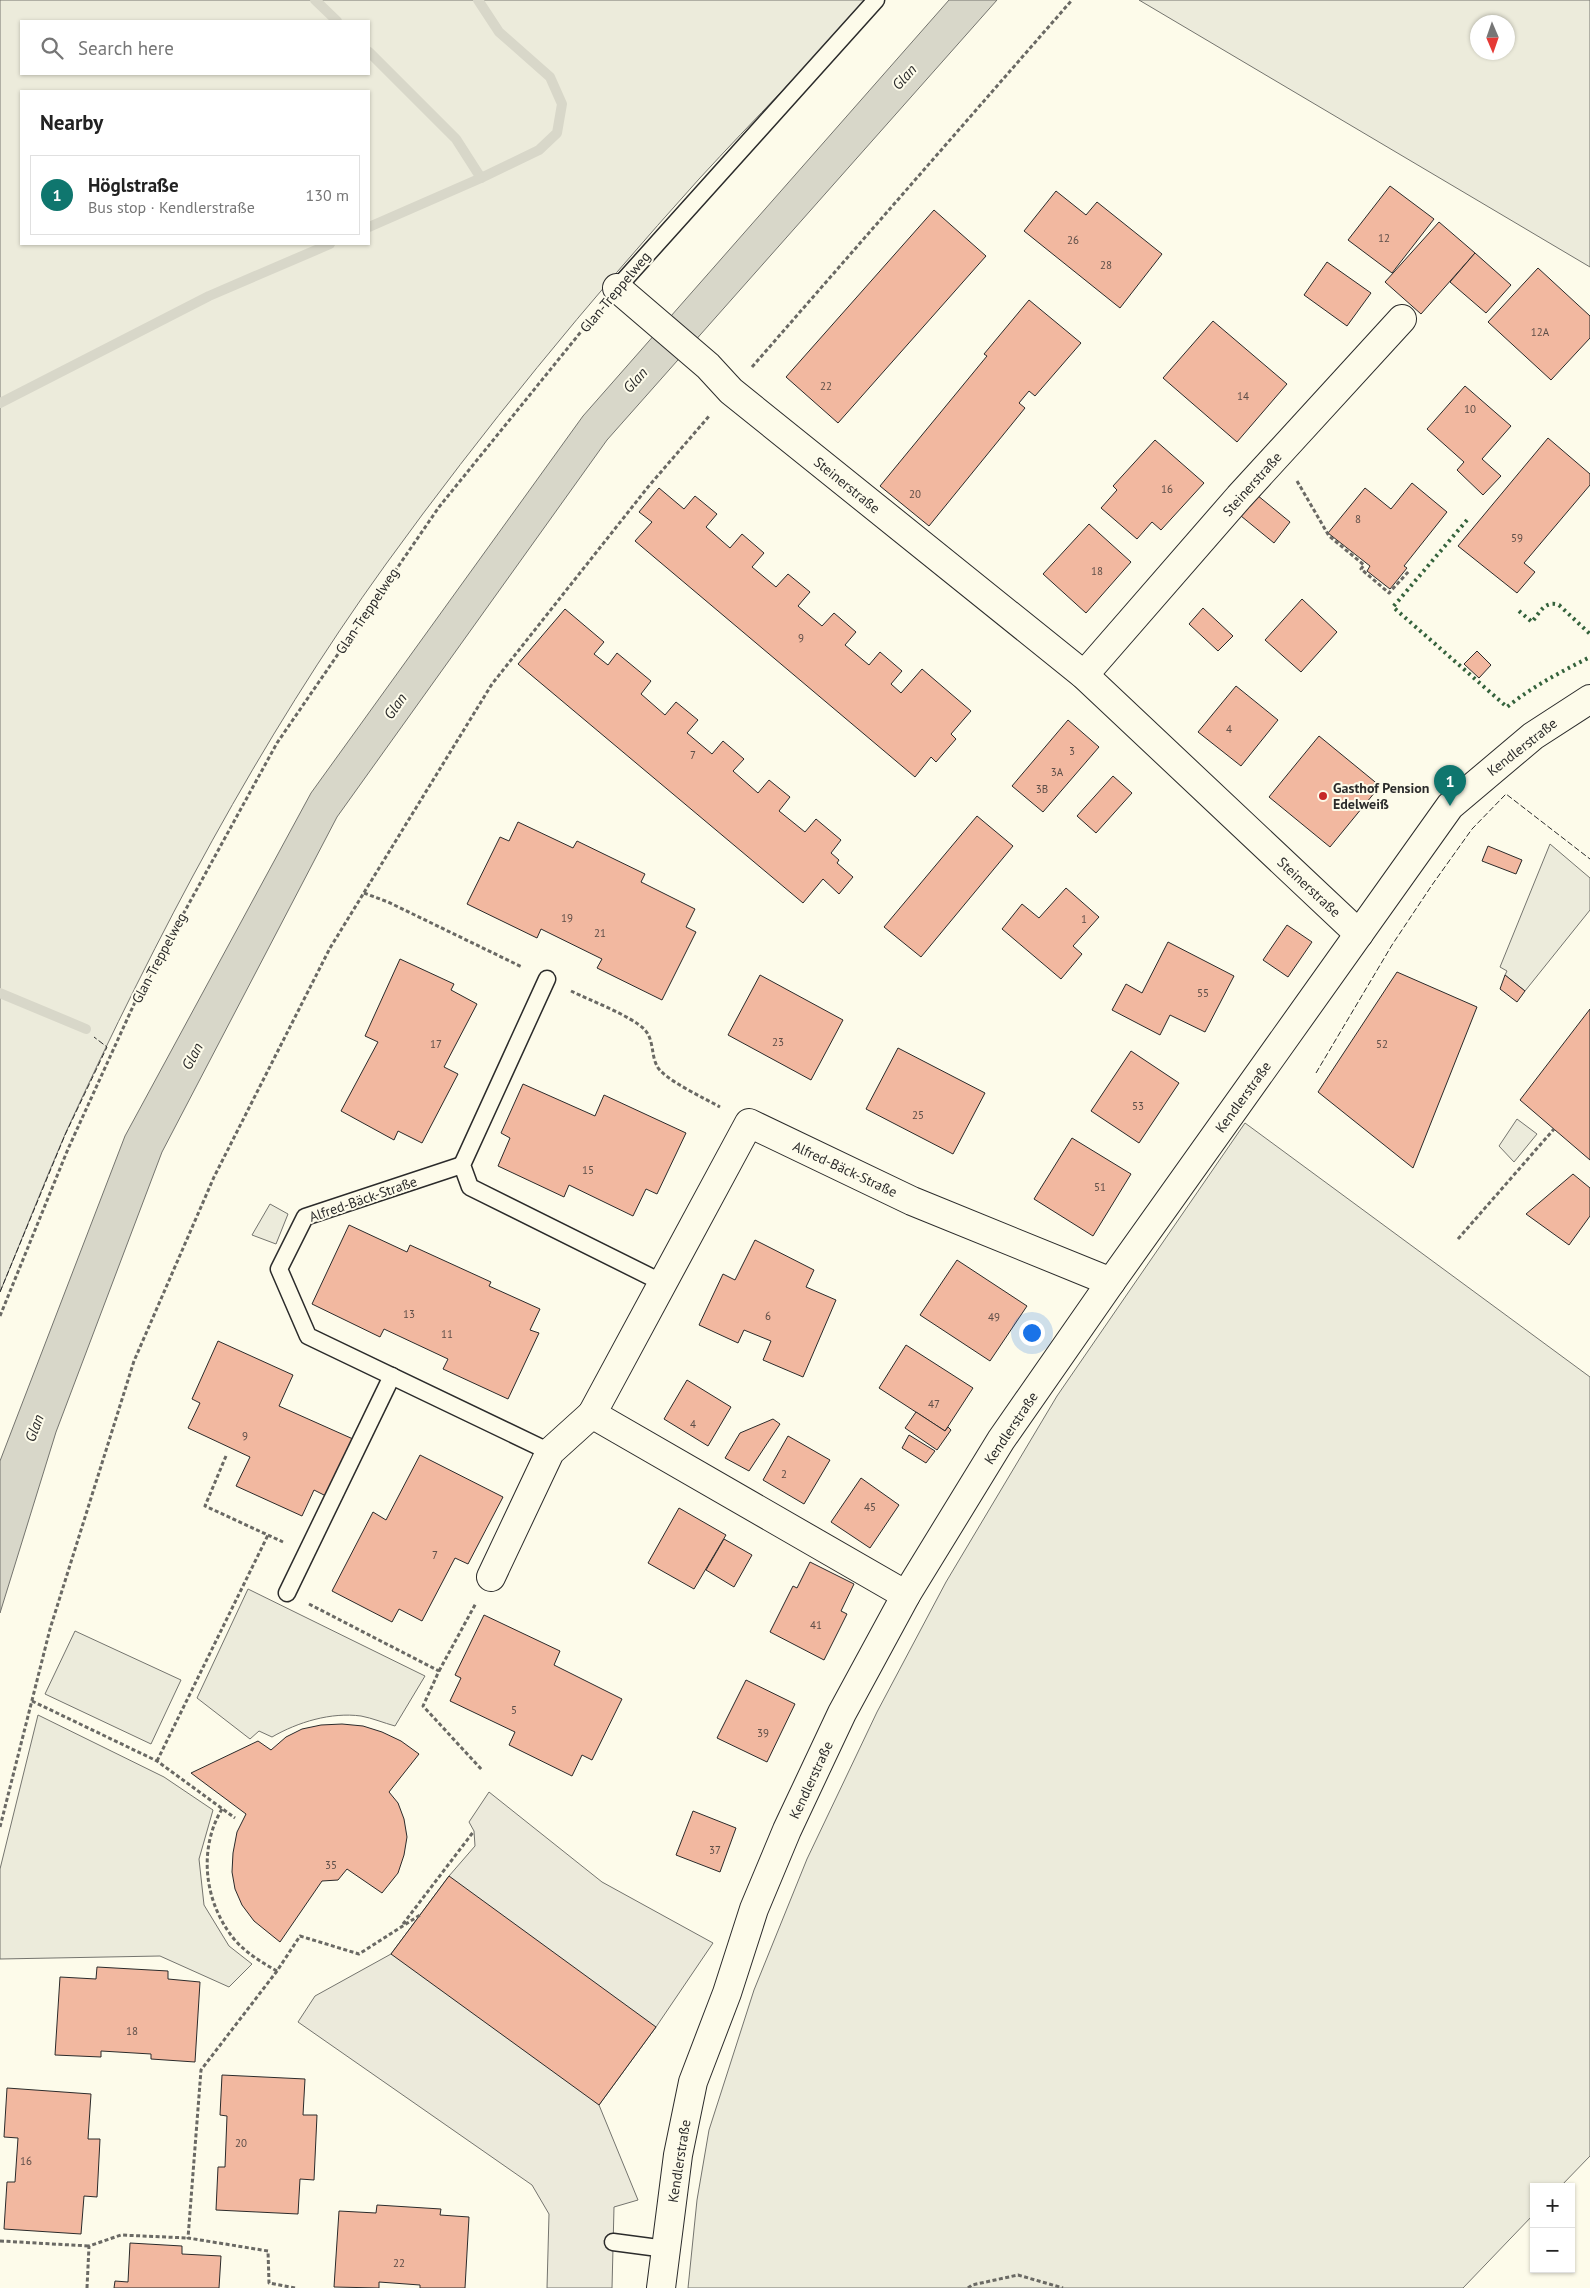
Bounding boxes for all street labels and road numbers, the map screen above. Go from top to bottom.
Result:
street label: Glan-Treppelweg [576,248,654,336]
street label: Steinerstraße [1218,448,1286,520]
street label: Steinerstraße [810,453,884,517]
street label: Glan-Treppelweg [332,564,402,658]
street label: Kendlerstraße [1483,714,1561,780]
street label: Steinerstraße [1274,853,1344,921]
street label: Glan-Treppelweg [128,910,190,1006]
street label: Kendlerstraße [1211,1058,1275,1136]
street label: Alfred-Bäck-Straße [790,1137,900,1201]
street label: Alfred-Bäck-Straße [307,1172,419,1226]
street label: Kendlerstraße [980,1388,1042,1468]
street label: Kendlerstraße [785,1738,837,1822]
street label: Kendlerstraße [664,2118,694,2204]

